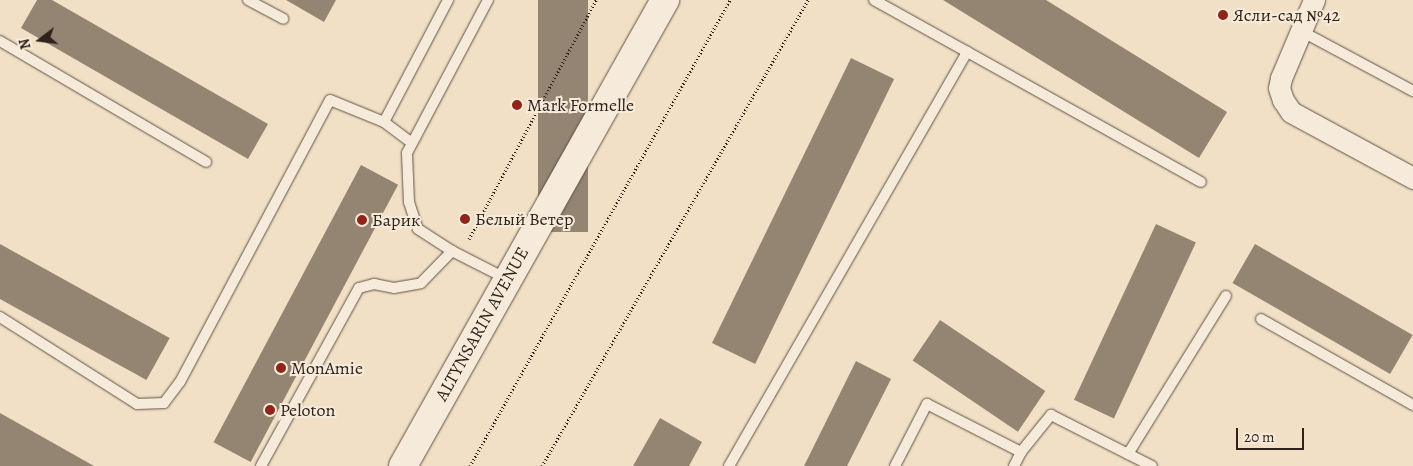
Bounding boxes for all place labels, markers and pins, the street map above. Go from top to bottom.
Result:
place label: Ясли-сад №42 [1233,4,1340,26]
marker: Ясли-сад №42 [1217,9,1229,21]
place label: Mark Formelle [527,94,634,116]
marker: Mark Formelle [511,99,523,111]
place label: Белый Ветер [475,208,573,230]
place label: Барик [372,209,420,231]
marker: Белый Ветер [459,213,471,225]
marker: Барик [356,214,368,226]
place label: MonAmie [291,357,363,379]
marker: MonAmie [275,362,287,374]
place label: Peloton [280,399,335,421]
marker: Peloton [264,404,276,416]

